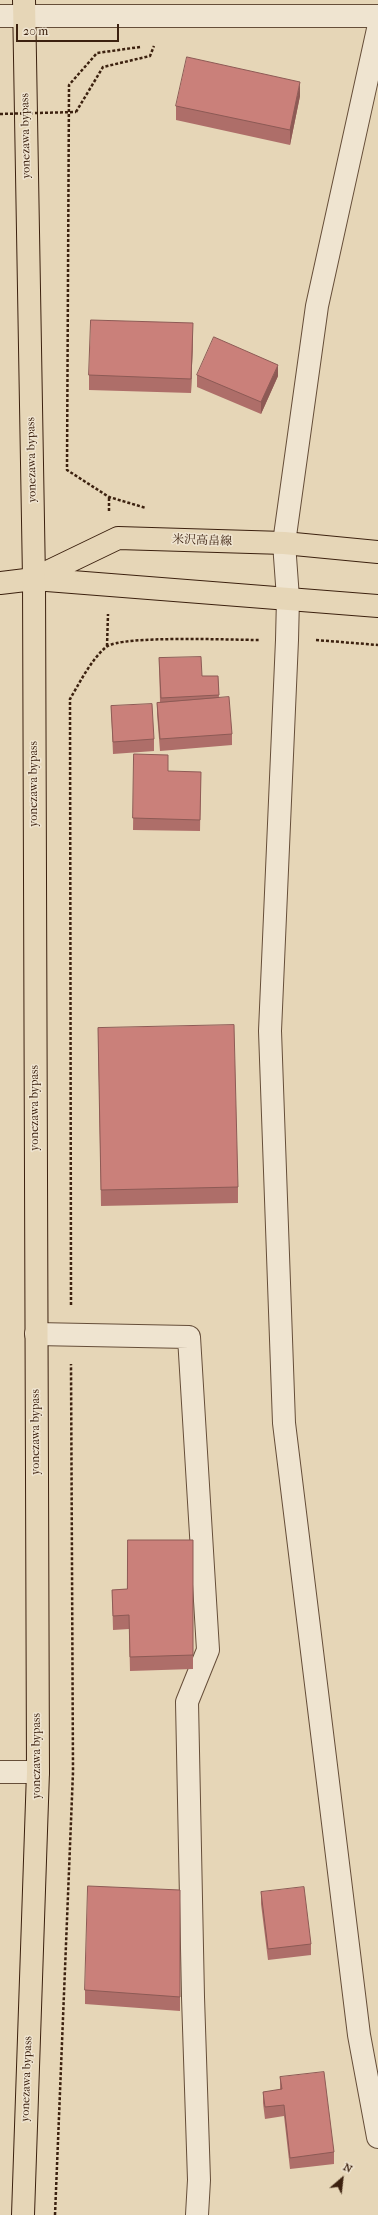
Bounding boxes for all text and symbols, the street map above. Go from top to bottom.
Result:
scale bar [18,16,121,42]
text: 20 m [23,24,48,38]
street label: yonezawa bypass [18,93,34,179]
street label: yonezawa bypass [24,417,40,503]
street label: 米沢高畠線 [172,533,232,549]
street label: yonezawa bypass [27,741,41,827]
street label: yonezawa bypass [28,1065,42,1151]
street label: yonezawa bypass [29,1389,43,1475]
street label: yonezawa bypass [30,1713,44,1799]
street label: yonezawa bypass [18,2036,36,2122]
north arrow [322,2159,362,2199]
text: N [341,2160,355,2176]

